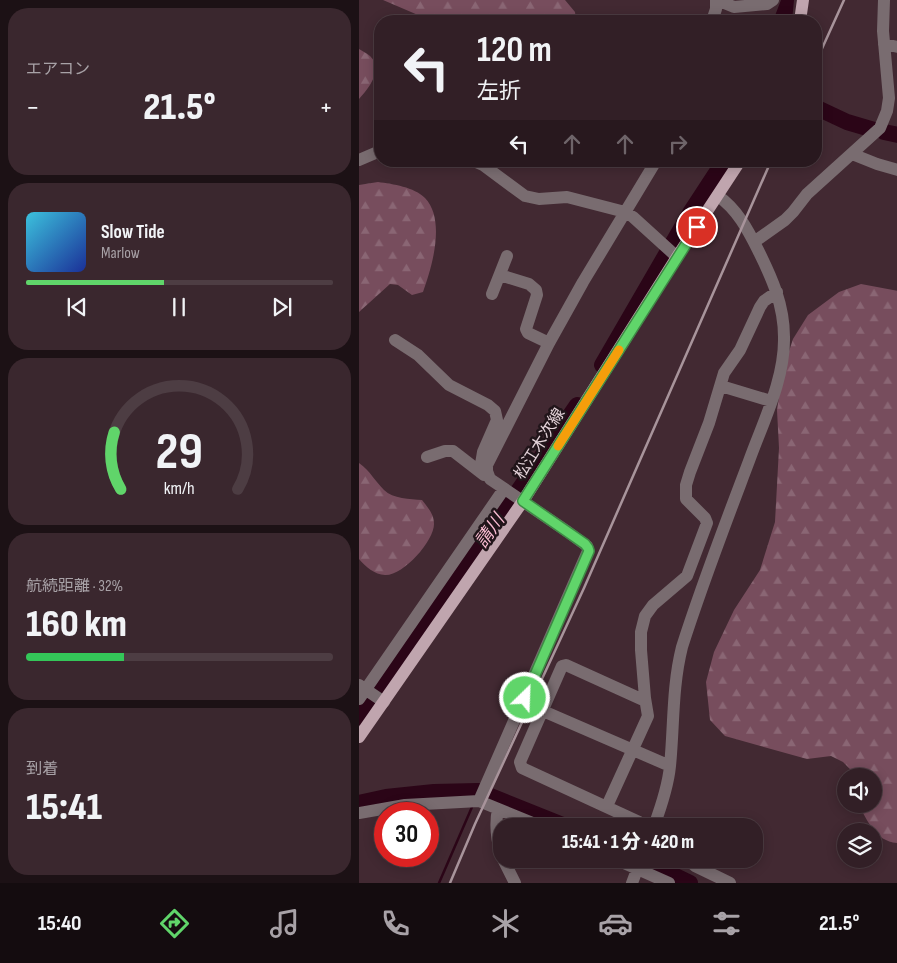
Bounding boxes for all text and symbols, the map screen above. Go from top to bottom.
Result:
text: 120 m [477,29,552,72]
icon: left [394,35,459,100]
text: エアコン [26,60,90,79]
text: 左折 [477,78,521,105]
text: 21.5° [143,85,216,130]
text: − [26,91,40,124]
text: + [319,91,333,124]
icon: left [505,130,533,158]
icon: ahead [558,130,586,158]
icon: ahead [611,130,639,158]
icon: right [664,130,692,158]
pin [676,206,718,248]
icon: arrive [683,213,711,241]
text: Slow Tide [101,221,165,244]
text: Marlow [101,244,140,263]
icon: previous [63,293,91,321]
icon: pause [165,293,193,321]
icon: next [268,293,296,321]
street label: 松江木次線 [511,405,569,483]
text: 29 [156,421,203,484]
text: km/h [164,478,195,499]
water label: 請川 [471,509,510,552]
text: 航続距離 · 32% [26,577,123,596]
text: 160 km [26,602,127,647]
position arrow [498,671,550,723]
text: 到着 [26,760,58,779]
map controls [837,768,882,868]
button: sound [837,768,882,813]
text: 15:41 [26,785,102,830]
speed limit sign: 30 [374,802,439,867]
button: layers [837,823,882,868]
text: 15:41 · 1 分 · 420 m [562,831,694,854]
icon: directions [157,906,192,941]
icon: music [267,906,302,941]
icon: phone [378,906,413,941]
icon: climate [488,906,523,941]
icon: car [598,906,633,941]
icon: filters [709,906,744,941]
text: 15:40 [38,910,82,937]
text: 21.5° [819,910,859,937]

